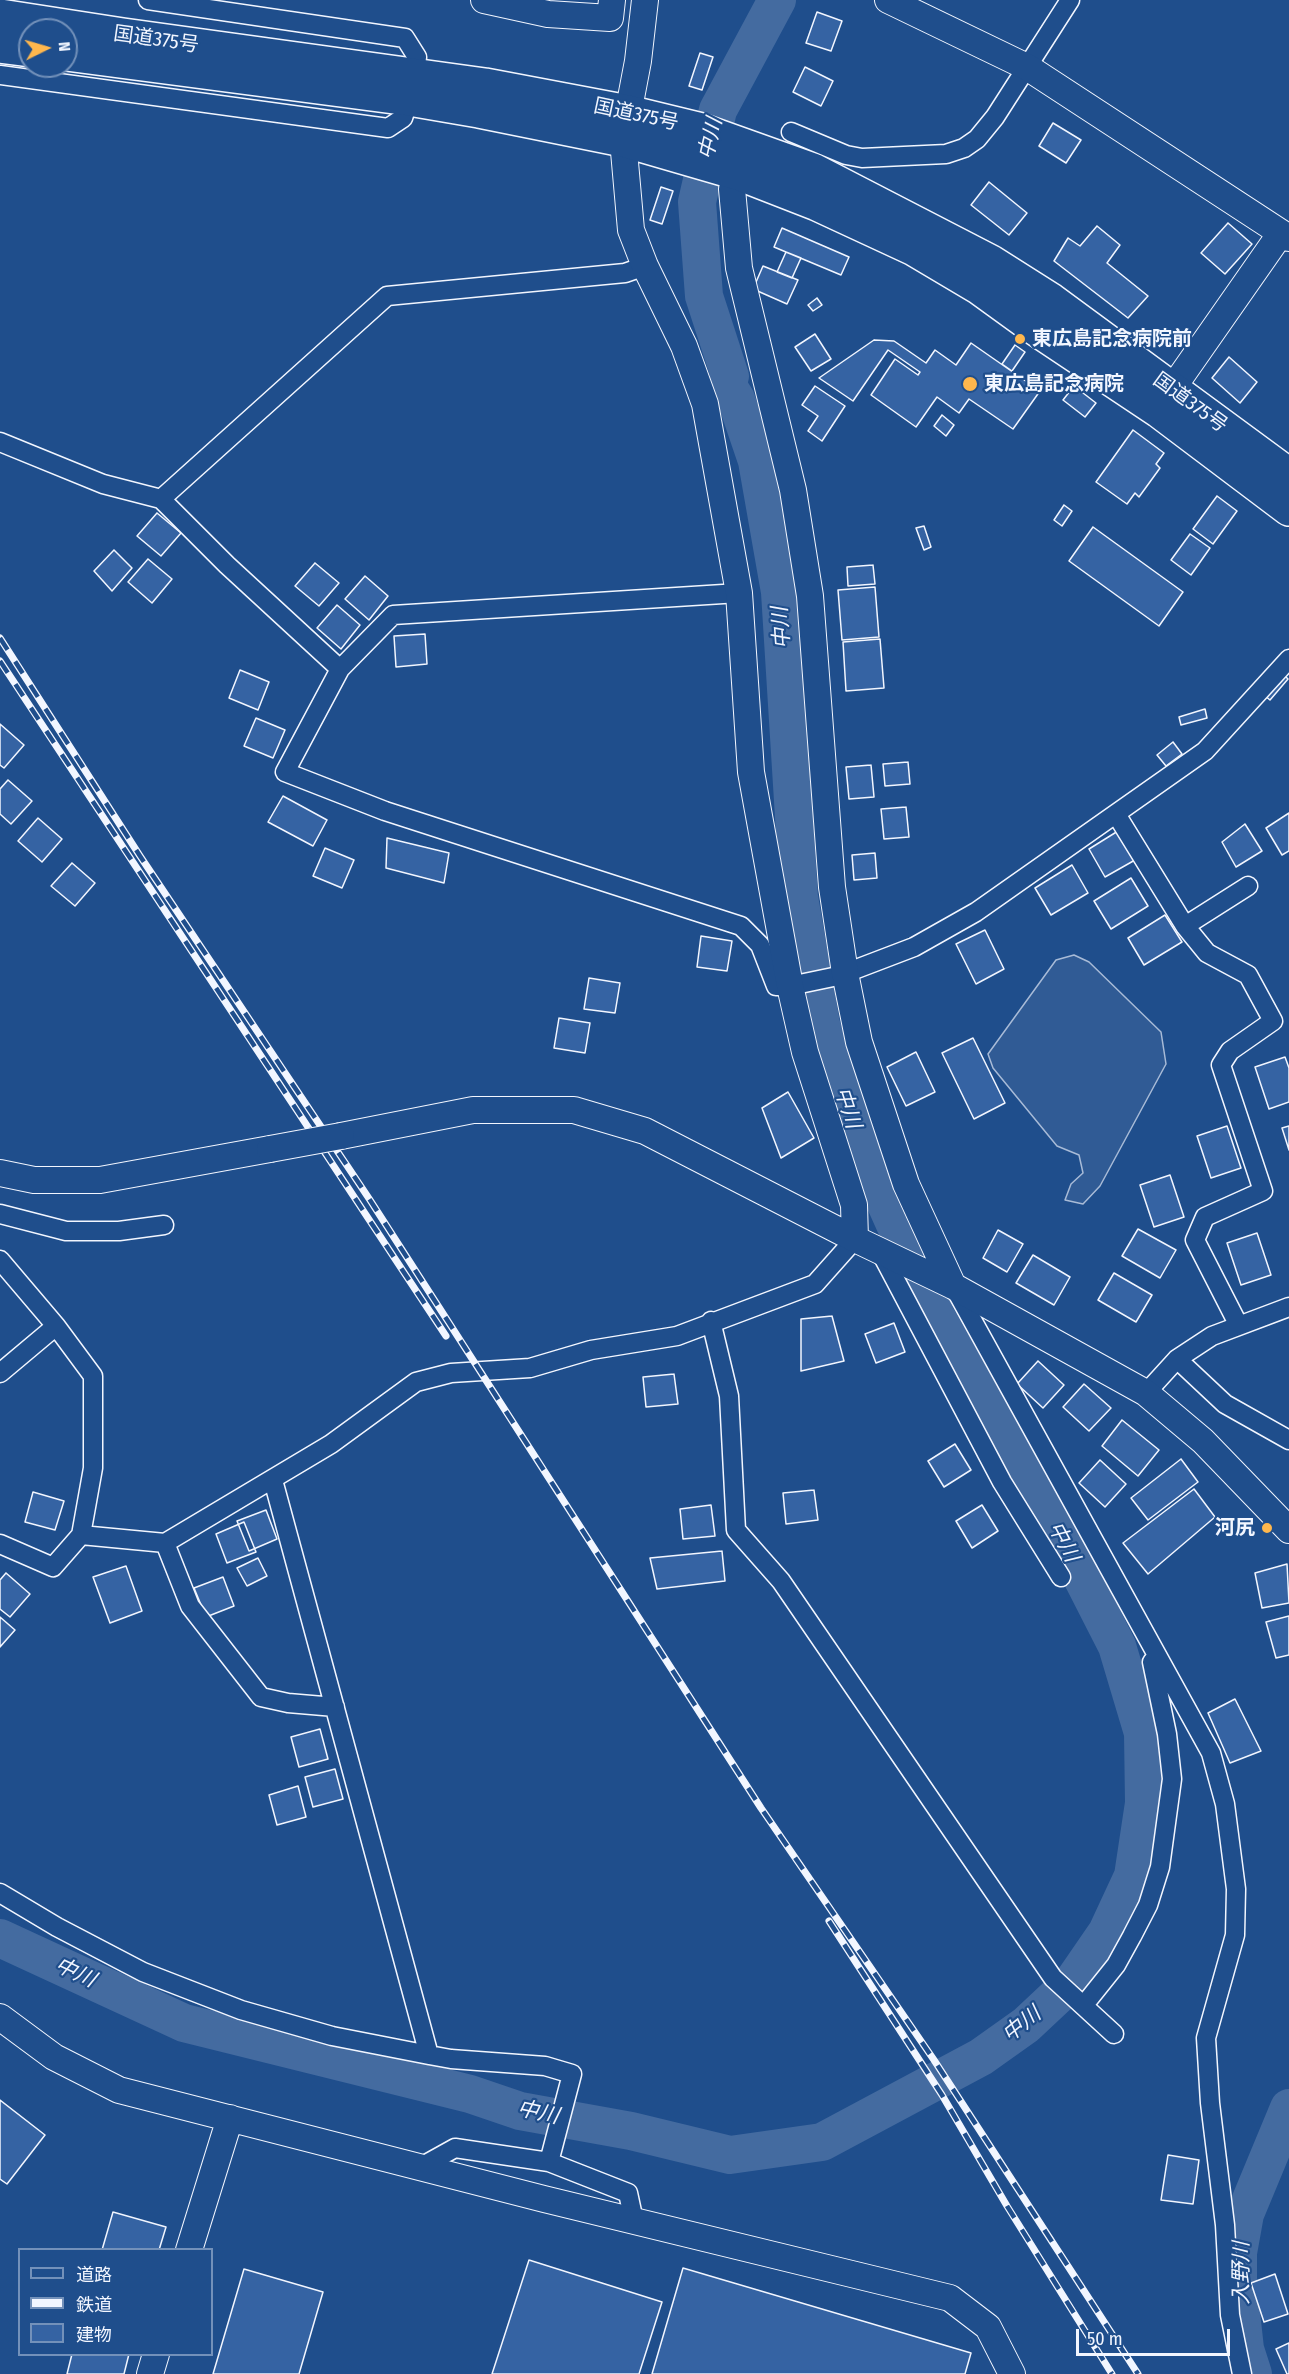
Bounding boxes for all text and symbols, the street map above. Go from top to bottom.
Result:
north arrow [18,18,78,78]
street label: 国道375号 [112,22,200,58]
text: N [55,41,74,52]
street label: 国道375号 [591,94,681,136]
water label: 中川 [694,116,728,162]
place label: 東広島記念病院前 [1032,327,1192,351]
marker: 東広島記念病院前 [1013,332,1027,346]
street label: 国道375号 [1148,368,1232,438]
place label: 東広島記念病院 [984,372,1124,396]
marker: 東広島記念病院 [961,375,979,393]
water label: 中川 [768,606,796,650]
water label: 中川 [829,1084,865,1132]
place label: 河尻 [1215,1516,1255,1540]
water label: 中川 [1042,1518,1084,1566]
marker: 河尻 [1260,1521,1274,1535]
water label: 中川 [51,1953,99,1993]
water label: 中川 [998,2002,1046,2048]
water label: 中川 [515,2096,561,2130]
water label: 入野川 [1229,2242,1255,2304]
legend [18,2248,213,2356]
text: 道路 [76,2264,112,2286]
text: 鉄道 [76,2294,112,2316]
scale bar [1079,2317,1234,2355]
text: 建物 [76,2324,112,2346]
text: 50 m [1087,2328,1123,2350]

